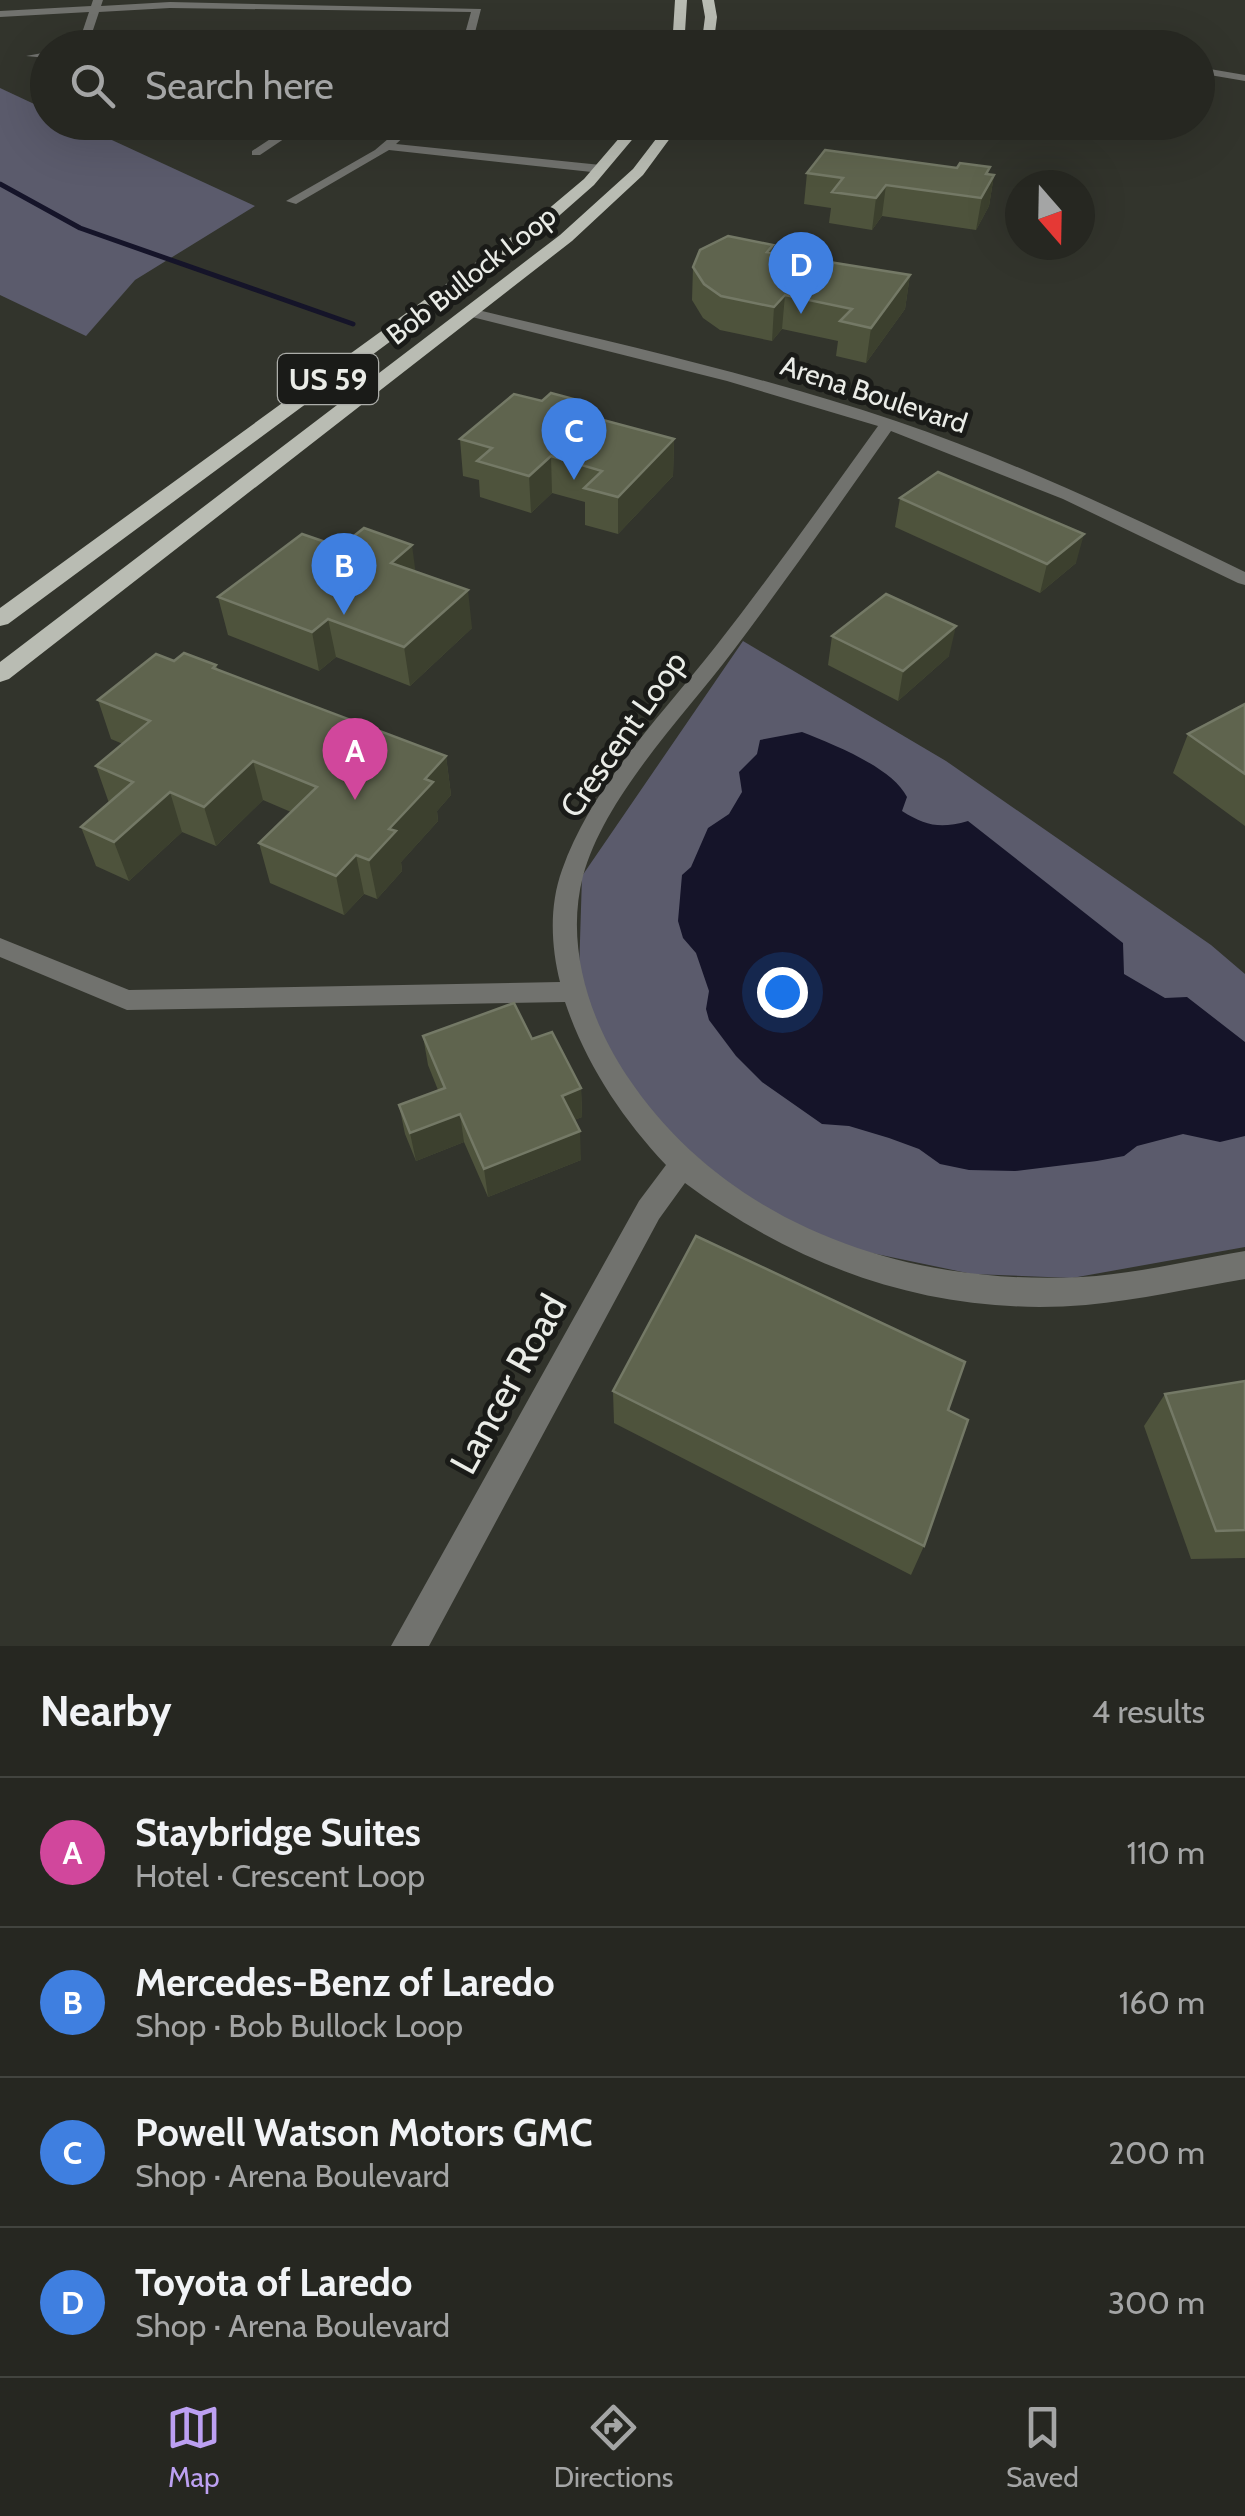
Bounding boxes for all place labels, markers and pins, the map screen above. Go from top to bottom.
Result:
pin: D [768,232,834,314]
pin: C [542,398,606,480]
pin: B [312,532,376,615]
pin: A [322,718,388,800]

